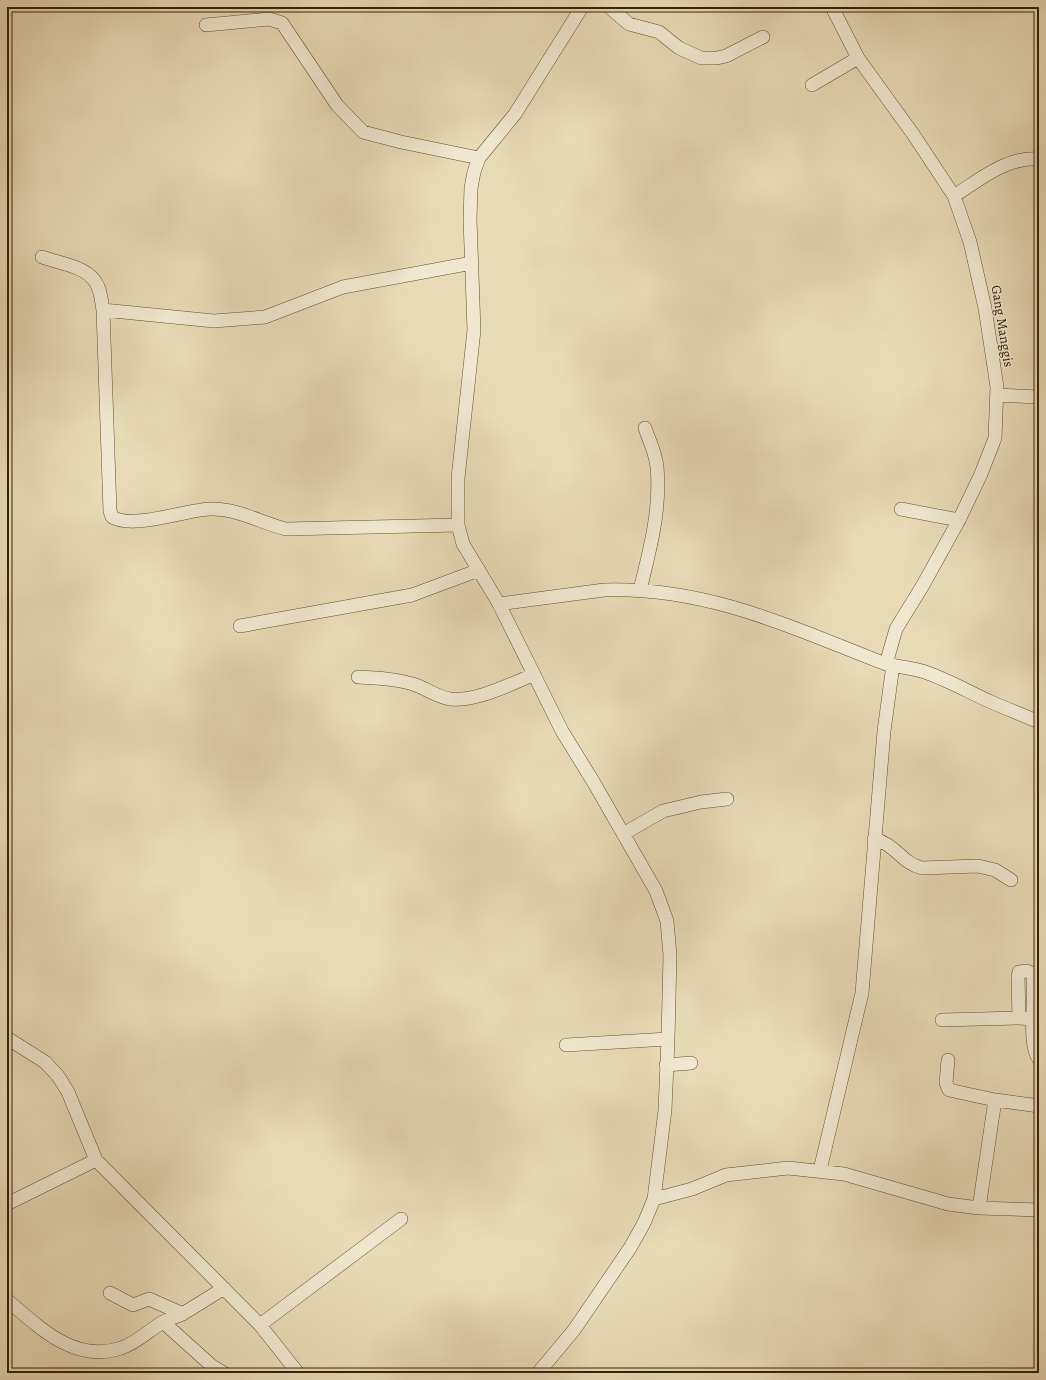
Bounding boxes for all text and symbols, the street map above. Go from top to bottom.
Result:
street label: Gang Manggis [987,284,1018,368]

